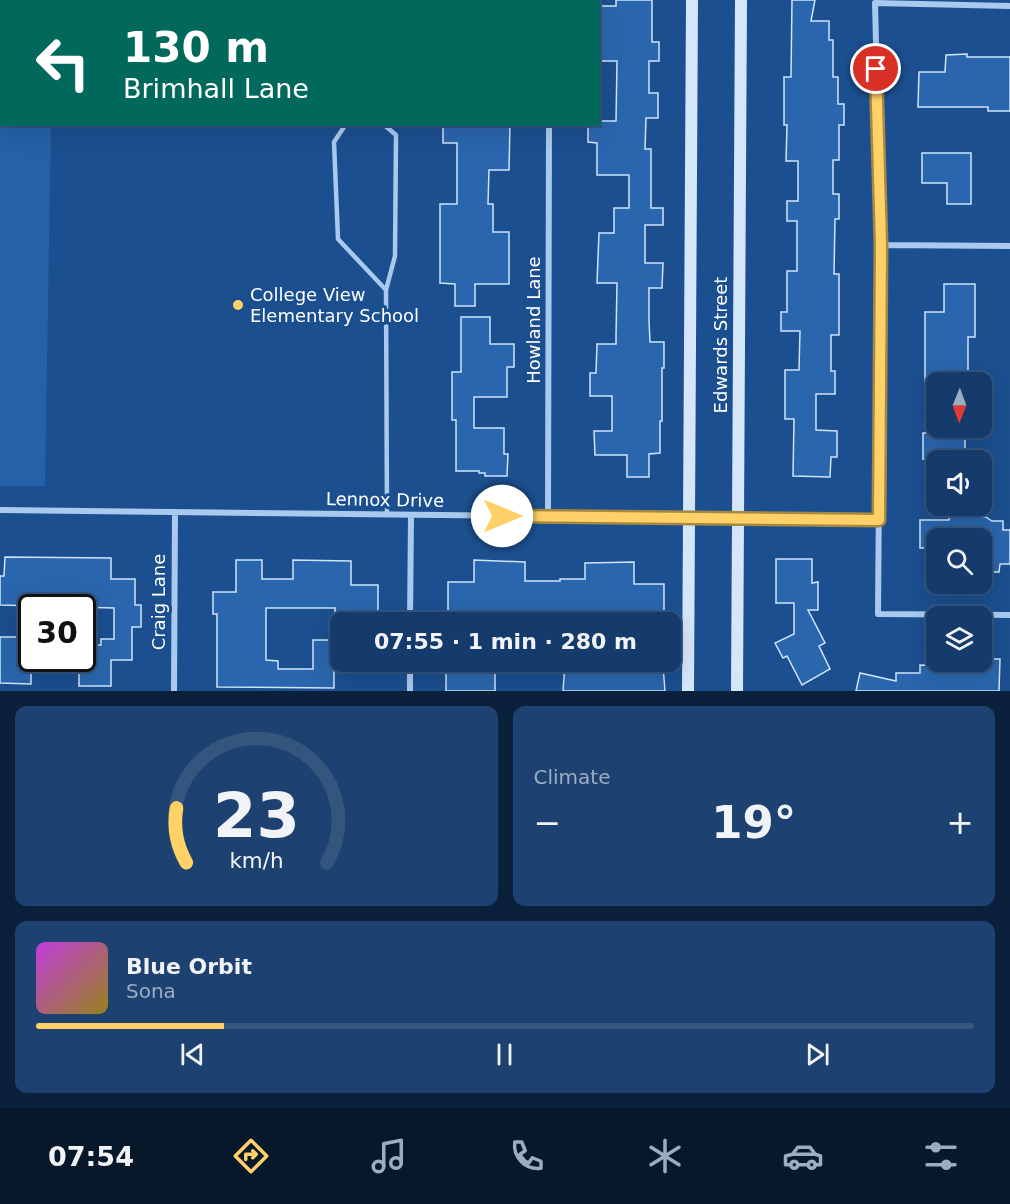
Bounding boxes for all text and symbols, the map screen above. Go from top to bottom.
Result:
text: 130 m [123,23,269,72]
icon: left [24,24,102,102]
pin [850,43,901,94]
icon: arrive [859,52,892,85]
text: Brimhall Lane [123,73,309,104]
street label: Howland Lane [523,256,544,384]
street label: Edwards Street [710,277,731,413]
place label: College View Elementary School [250,284,419,326]
marker: College View Elementary School [231,298,245,312]
north arrow [926,372,992,438]
map controls [926,372,992,672]
button: sound [926,450,992,516]
position arrow [470,484,534,548]
street label: Lennox Drive [326,488,444,511]
button: search [926,528,992,594]
street label: Craig Lane [148,554,169,650]
speed limit sign: 30 [18,594,96,672]
button: layers [926,606,992,672]
text: 07:55 · 1 min · 280 m [374,629,637,654]
text: Climate [534,765,610,789]
text: 23 [213,779,300,852]
text: 19° [711,796,796,849]
text: − [534,803,561,842]
text: + [946,803,974,842]
text: km/h [229,848,283,873]
text: Blue Orbit [126,954,252,979]
text: Sona [126,979,176,1003]
icon: previous [176,1038,209,1071]
icon: pause [488,1038,521,1071]
icon: next [801,1038,834,1071]
icon: directions [230,1135,272,1177]
icon: music [368,1135,410,1177]
icon: phone [506,1135,548,1177]
icon: climate [644,1135,686,1177]
icon: car [782,1135,824,1177]
icon: filters [920,1135,962,1177]
text: 07:54 [48,1141,134,1172]

